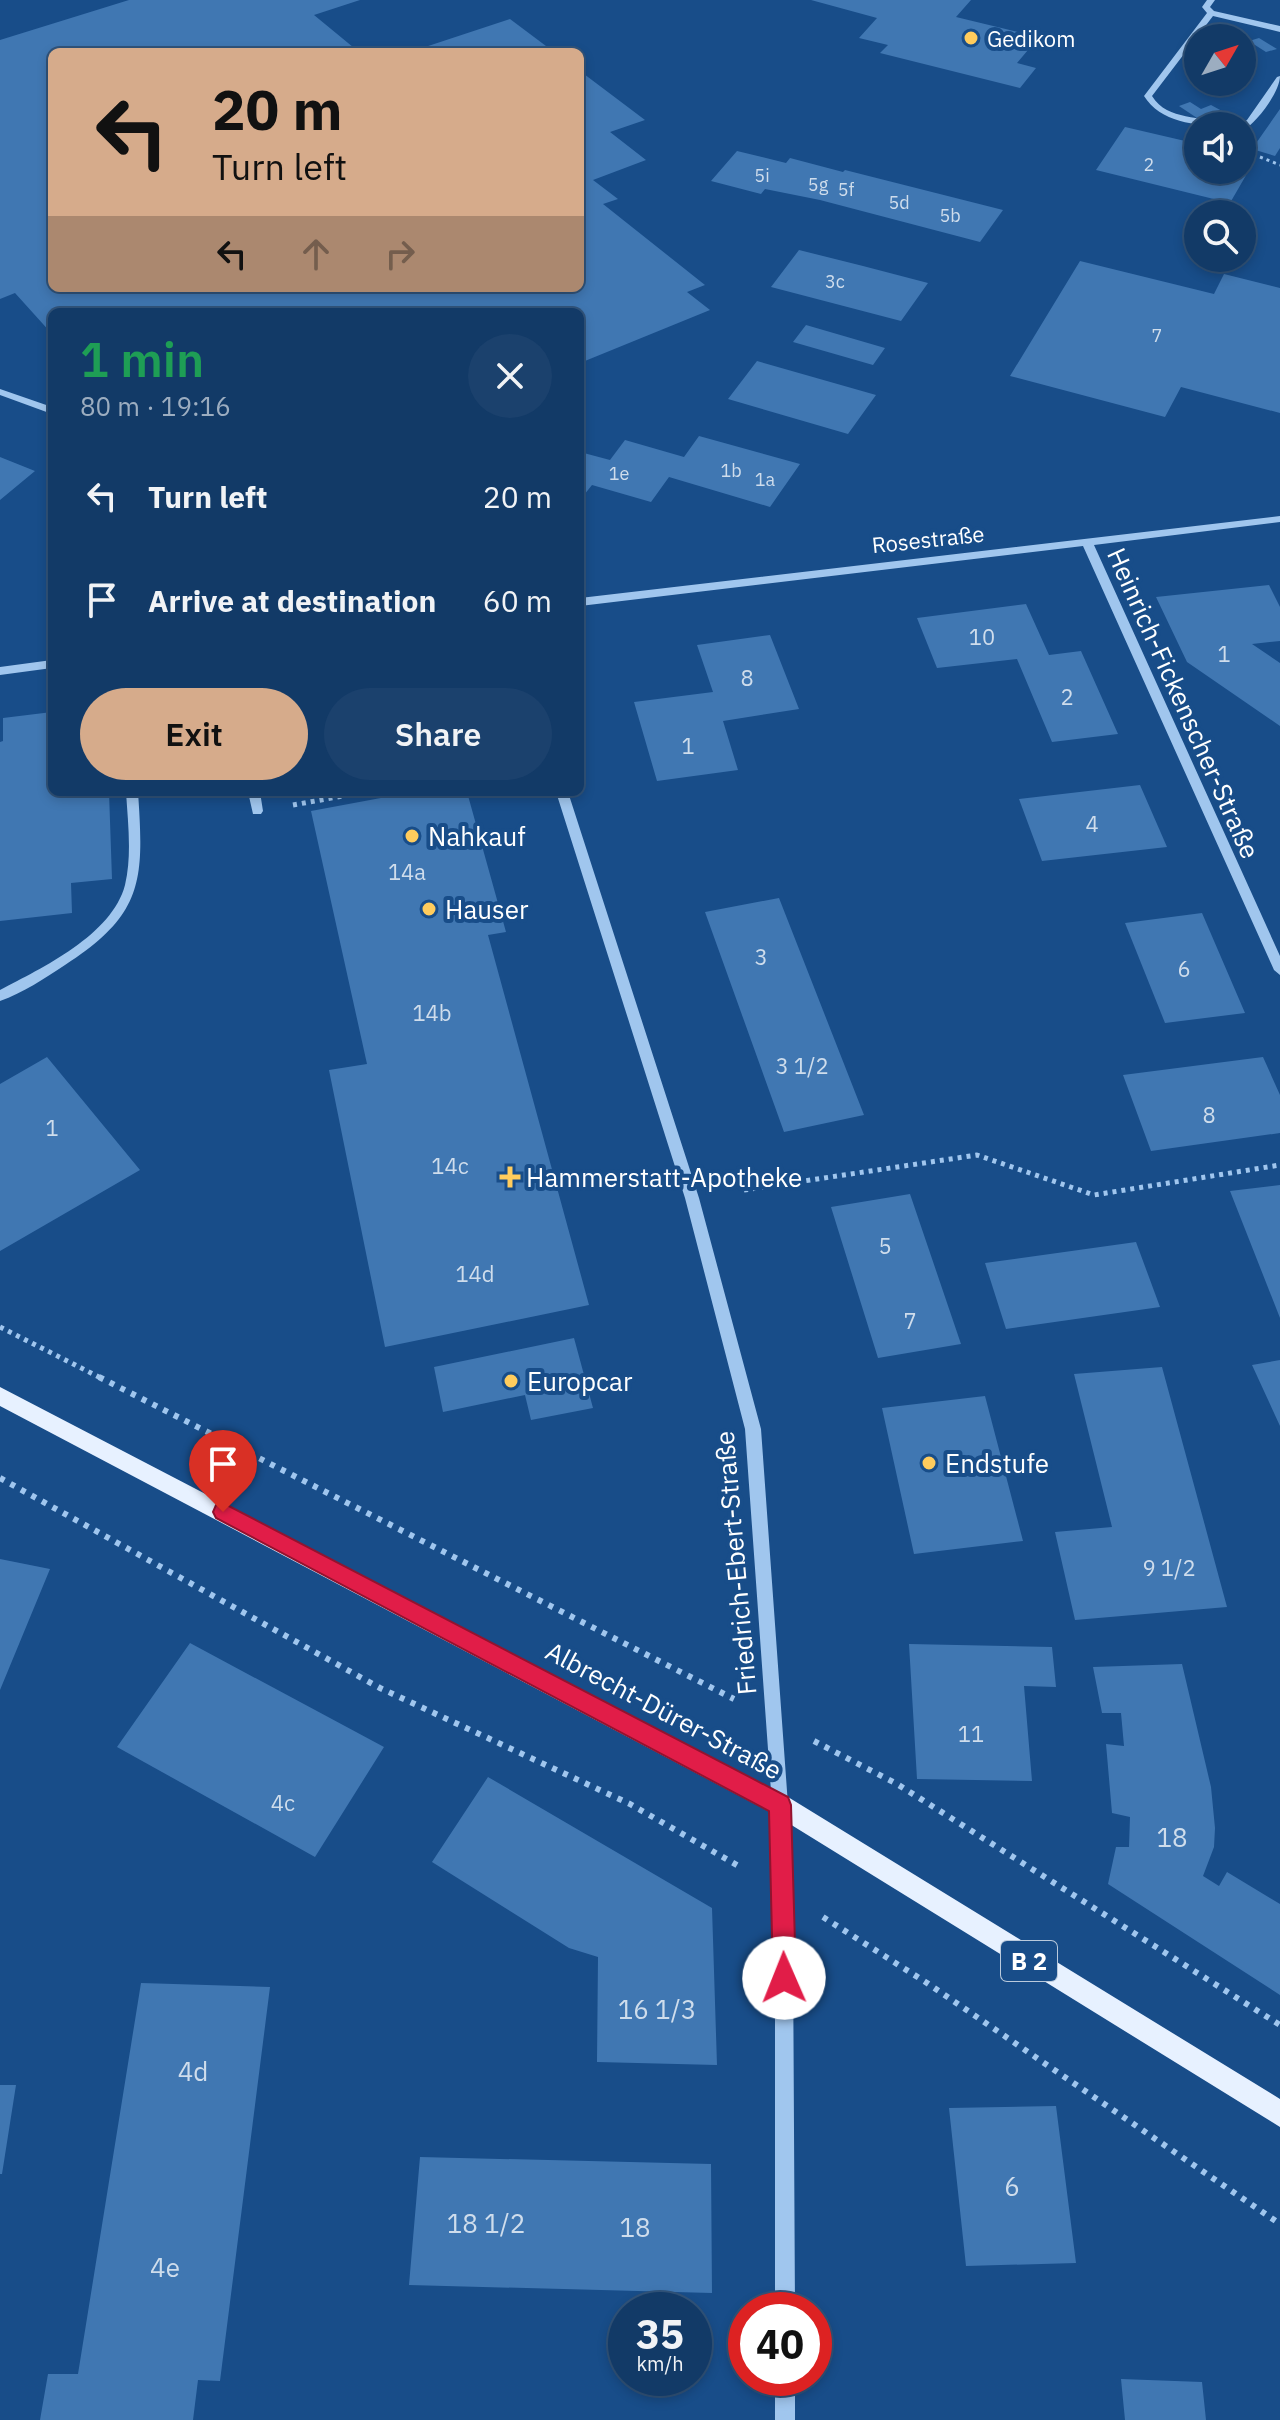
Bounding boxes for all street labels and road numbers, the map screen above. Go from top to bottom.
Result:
street label: Rosestraße [870,519,986,559]
street label: Heinrich-Fickenscher-Straße [1100,542,1268,864]
street label: Friedrich-Ebert-Straße [707,1430,763,1696]
street label: Albrecht-Dürer-Straße [540,1633,788,1787]
road number: B 2 [1001,1941,1057,1981]

